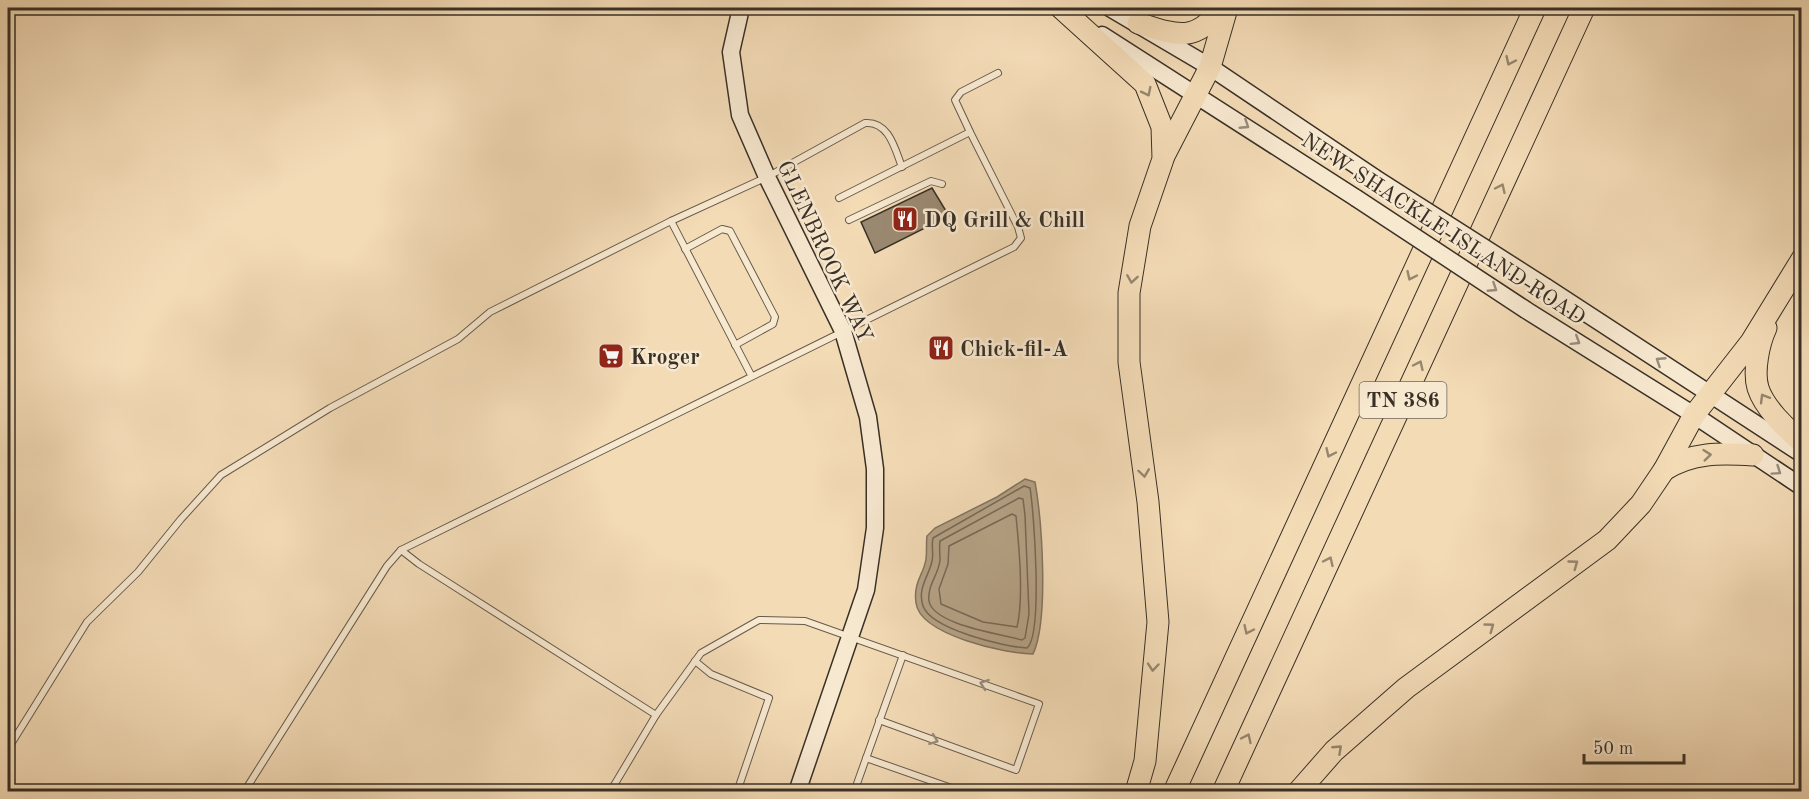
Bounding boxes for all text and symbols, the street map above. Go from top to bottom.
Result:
one-way arrow [1506,54,1518,65]
one-way arrow [1140,85,1152,96]
one-way arrow [1238,118,1249,129]
street label: NEW SHACKLE ISLAND ROAD [1297,130,1589,330]
street label: GLENBROOK WAY [772,158,876,346]
one-way arrow [1493,183,1505,194]
restaurant icon: DQ Grill & Chill [890,204,920,234]
place label: DQ Grill & Chill [924,210,1085,232]
one-way arrow [1407,269,1419,280]
one-way arrow [1126,275,1138,284]
one-way arrow [1486,281,1497,292]
restaurant icon: Chick-fil-A [926,333,956,363]
one-way arrow [1569,333,1580,344]
place label: Chick-fil-A [960,339,1068,361]
supermarket icon: Kroger [596,341,626,371]
place label: Kroger [630,347,700,369]
one-way arrow [1656,356,1666,368]
one-way arrow [1412,361,1424,372]
road number: TN 386 [1360,382,1446,418]
one-way arrow [1760,394,1771,404]
one-way arrow [1325,447,1337,458]
one-way arrow [1703,449,1712,461]
one-way arrow [1771,464,1782,475]
one-way arrow [1138,468,1150,478]
one-way arrow [1321,557,1333,568]
one-way arrow [1568,560,1579,571]
one-way arrow [1483,623,1494,634]
one-way arrow [1244,624,1256,635]
one-way arrow [1147,663,1160,672]
one-way arrow [980,679,991,691]
scale bar [1584,727,1684,765]
one-way arrow [928,733,939,745]
one-way arrow [1240,734,1252,745]
text: 50 m [1593,740,1633,758]
one-way arrow [1330,745,1341,756]

